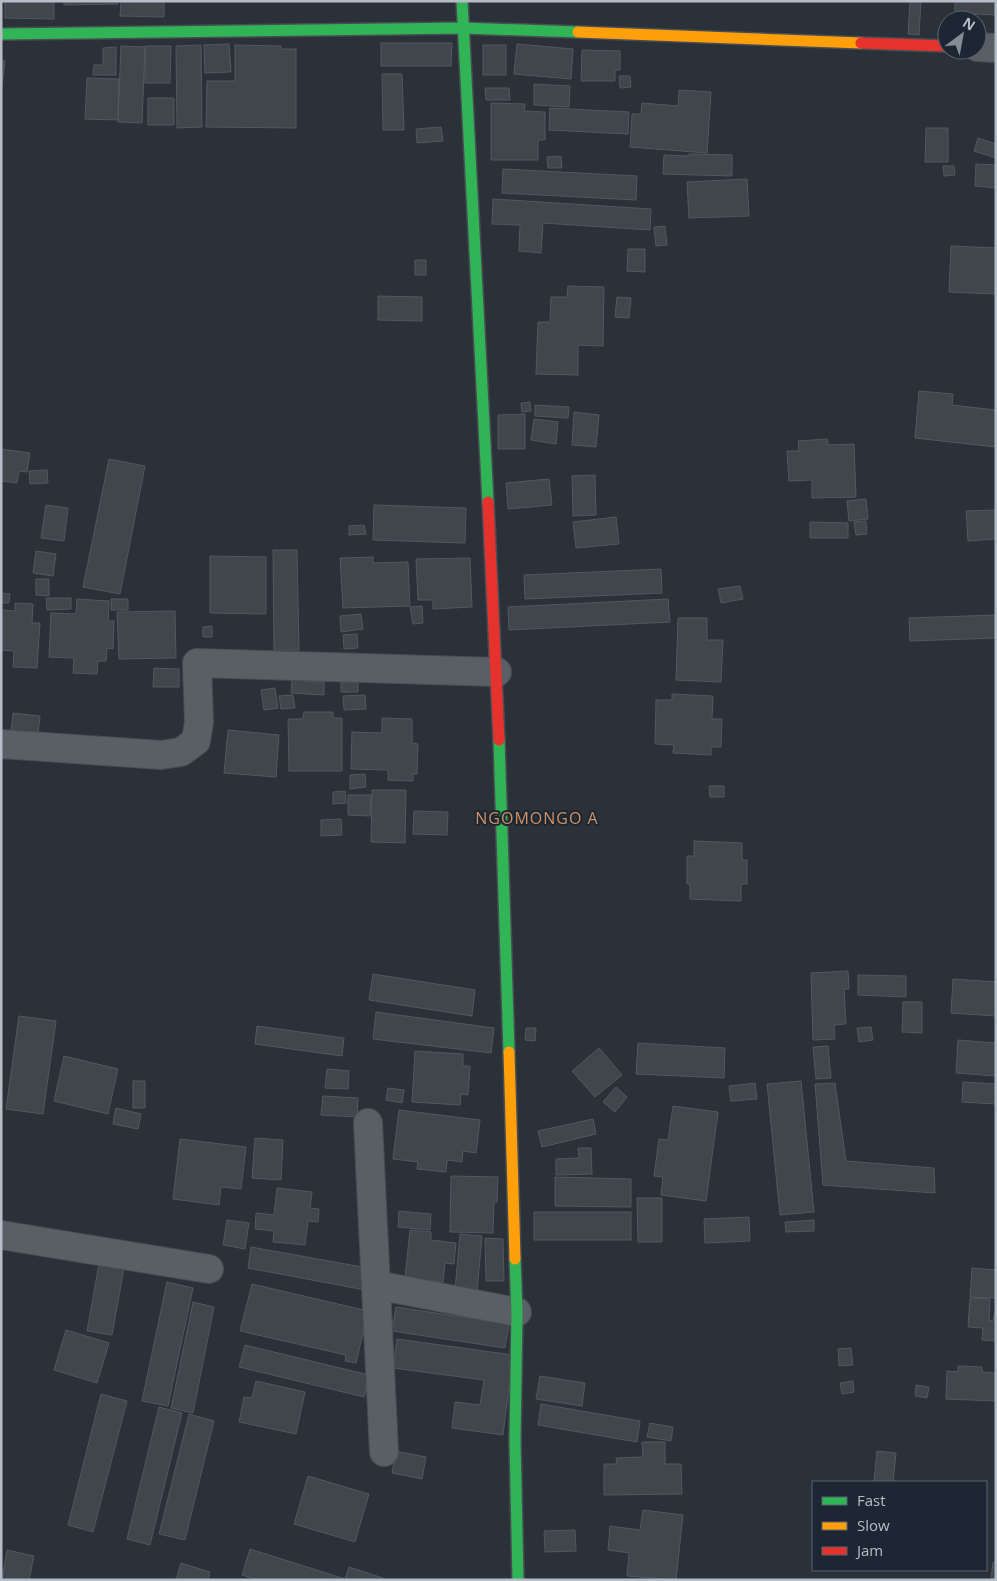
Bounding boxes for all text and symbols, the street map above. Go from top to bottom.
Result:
north arrow [937,10,987,60]
text: N [959,12,979,35]
district label: NGOMONGO A [475,807,599,829]
legend [812,1481,987,1571]
text: Fast [857,1490,886,1510]
text: Slow [857,1515,890,1535]
text: Jam [855,1540,883,1560]

